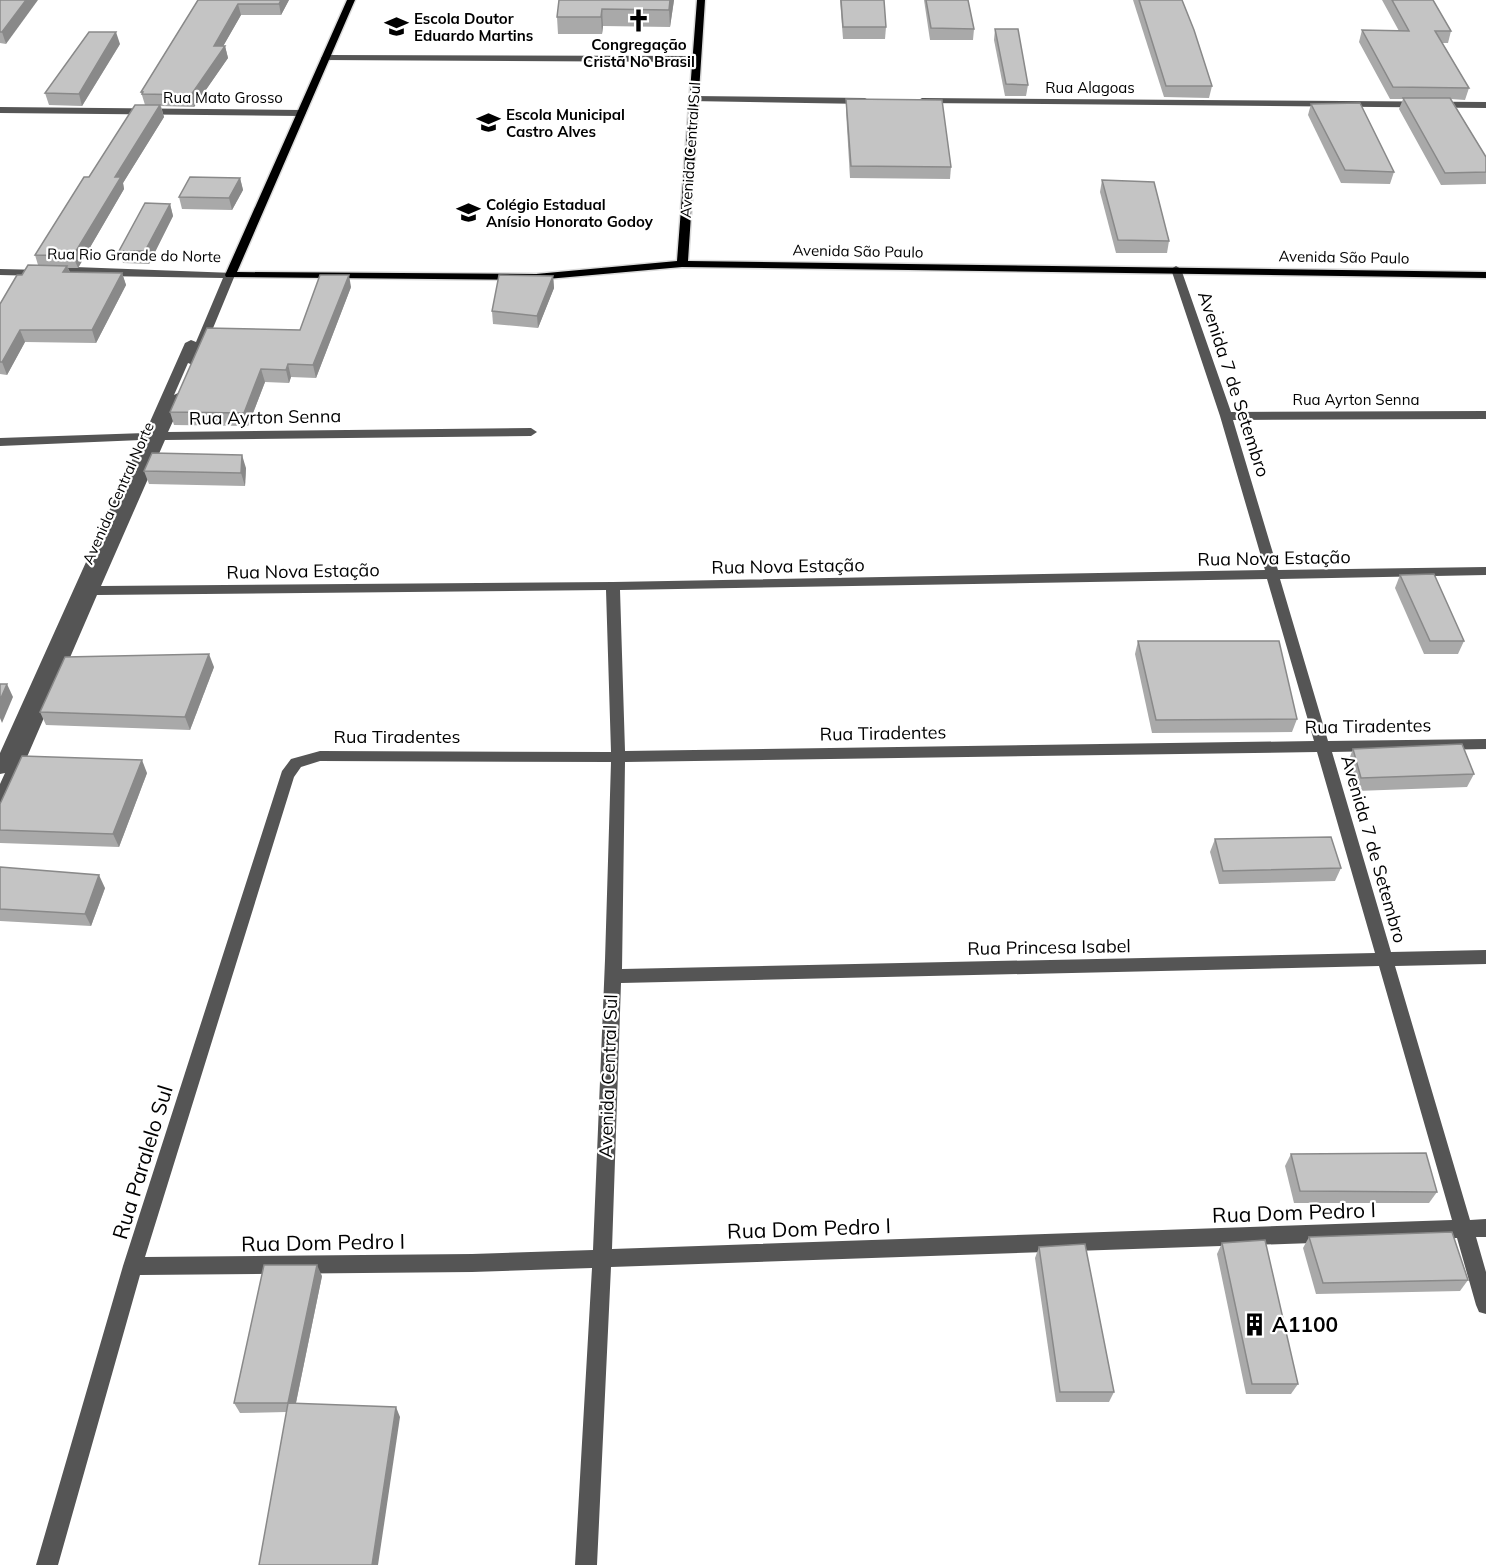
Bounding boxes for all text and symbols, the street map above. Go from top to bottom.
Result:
church icon: Congregação Cristã No Brasil [626,7,652,33]
place label: Escola Doutor Eduardo Martins [414,9,533,45]
school or university icon: Escola Doutor Eduardo Martins [383,14,409,40]
place label: Congregação Cristã No Brasil [583,35,695,71]
street label: Rua Alagoas [1045,78,1135,97]
street label: Avenida Central Sul [676,81,704,219]
street label: Rua Mato Grosso [163,88,283,107]
place label: Escola Municipal Castro Alves [506,105,625,141]
school or university icon: Escola Municipal Castro Alves [475,110,501,136]
place label: Colégio Estadual Anísio Honorato Godoy [486,195,654,231]
school or university icon: Colégio Estadual Anísio Honorato Godoy [455,200,481,226]
street label: Avenida São Paulo [792,240,924,262]
street label: Rua Rio Grande do Norte [47,244,221,266]
street label: Avenida São Paulo [1278,246,1410,268]
street label: Avenida 7 de Setembro [1193,288,1275,480]
street label: Rua Ayrton Senna [1293,390,1419,409]
street label: Rua Ayrton Senna [189,404,341,430]
street label: Avenida Central Norte [78,419,158,567]
street label: Rua Nova Estação [1197,545,1351,571]
street label: Rua Nova Estação [711,553,865,579]
street label: Rua Nova Estação [226,558,380,584]
street label: Rua Tiradentes [1304,713,1432,739]
street label: Rua Tiradentes [819,720,947,746]
street label: Rua Tiradentes [334,725,460,748]
street label: Avenida 7 de Setembro [1336,752,1412,946]
street label: Rua Princesa Isabel [967,934,1131,960]
street label: Avenida Central Sul [594,994,622,1158]
street label: Rua Paralelo Sul [106,1082,178,1242]
street label: Rua Dom Pedro I [1212,1196,1376,1228]
street label: Rua Dom Pedro I [727,1212,891,1244]
street label: Rua Dom Pedro I [241,1228,405,1256]
building icon: A1100 [1241,1311,1267,1337]
place label: A1100 [1272,1311,1338,1337]

